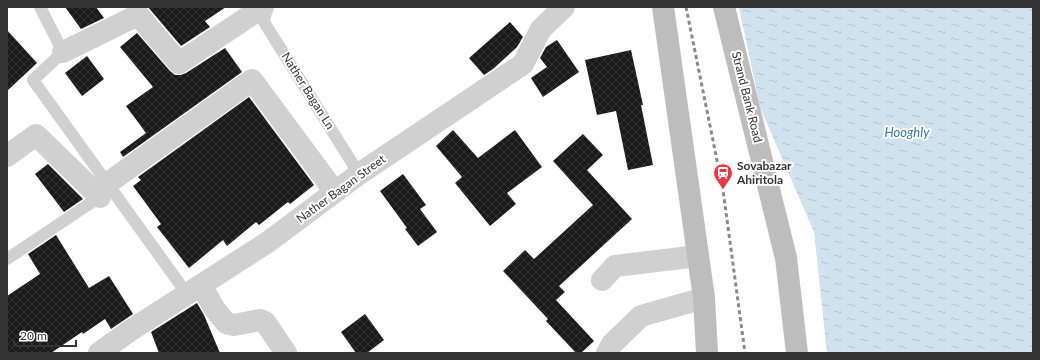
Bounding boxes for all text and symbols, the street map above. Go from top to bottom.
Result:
street label: Nather Bagan Ln [279,50,338,132]
street label: Strand Bank Road [729,50,766,144]
water label: Hooghly [885,124,930,140]
street label: Nather Bagan Street [293,151,389,226]
place label: Sovabazar Ahiritola [736,158,792,187]
station icon: Sovabazar Ahiritola [712,162,734,190]
scale bar [14,322,76,348]
text: 20 m [20,328,47,343]

